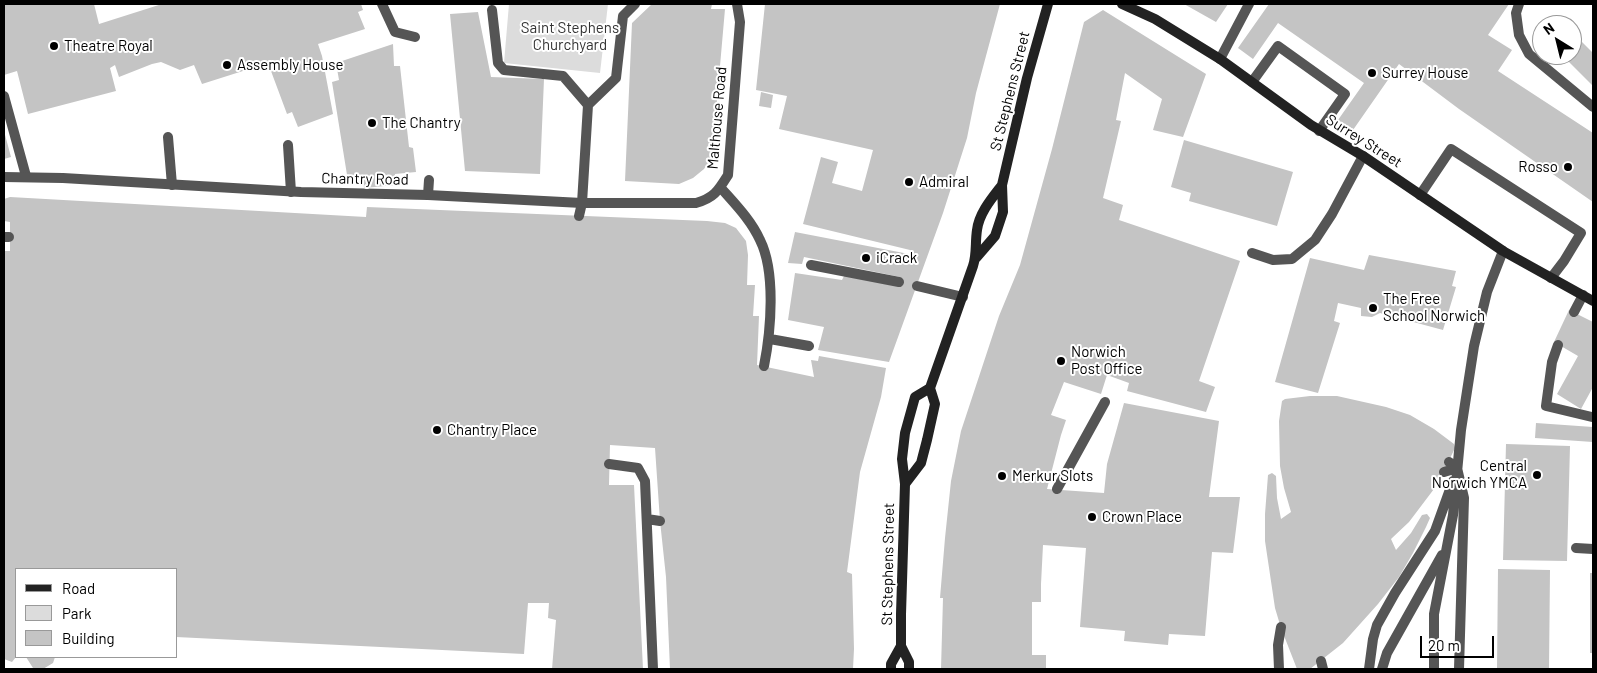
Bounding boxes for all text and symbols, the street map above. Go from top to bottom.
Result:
north arrow [1532,15,1582,65]
park label: Saint Stephens Churchyard [521,19,619,54]
text: N [1540,19,1557,38]
street label: St Stephens Street [986,29,1034,153]
place label: Theatre Royal [64,37,153,55]
marker: Theatre Royal [48,40,60,52]
place label: Assembly House [237,56,343,74]
marker: Assembly House [221,59,233,71]
place label: Surrey House [1382,64,1469,82]
street label: Malthouse Road [704,66,730,170]
marker: Surrey House [1366,67,1378,79]
street label: Surrey Street [1323,110,1405,172]
place label: The Chantry [382,114,461,132]
marker: The Chantry [366,117,378,129]
place label: Rosso [1518,158,1558,176]
marker: Rosso [1562,161,1574,173]
street label: Chantry Road [321,169,409,189]
place label: Admiral [919,173,969,191]
marker: Admiral [903,176,915,188]
place label: iCrack [876,249,917,267]
marker: iCrack [860,252,872,264]
place label: The Free School Norwich [1383,290,1485,325]
marker: The Free School Norwich [1367,302,1379,314]
place label: Norwich Post Office [1071,343,1143,378]
marker: Norwich Post Office [1055,355,1067,367]
place label: Chantry Place [447,421,537,439]
marker: Chantry Place [431,424,443,436]
place label: Central Norwich YMCA [1432,457,1527,492]
place label: Merkur Slots [1012,467,1093,485]
marker: Central Norwich YMCA [1531,469,1543,481]
marker: Merkur Slots [996,470,1008,482]
street label: St Stephens Street [878,503,898,625]
place label: Crown Place [1102,508,1182,526]
marker: Crown Place [1086,511,1098,523]
legend [15,568,178,658]
text: Road [62,579,95,597]
text: Park [62,604,91,622]
scale bar [1422,626,1496,658]
text: Building [62,629,115,647]
text: 20 m [1428,636,1460,654]

